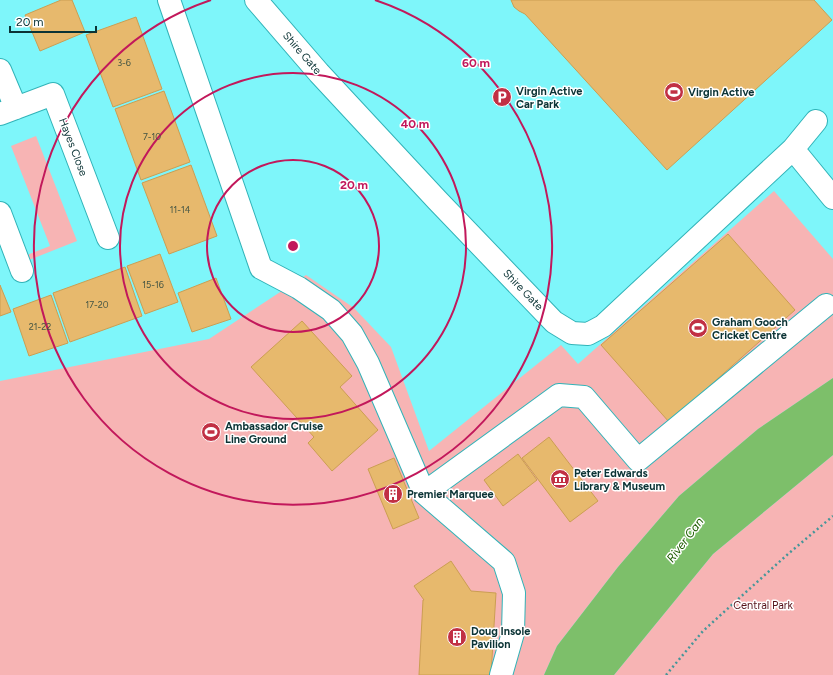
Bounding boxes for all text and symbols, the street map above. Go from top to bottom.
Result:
scale bar [10,8,96,34]
text: 20 m [16,15,44,29]
street label: Shire Gate [280,29,324,77]
text: 60 m [462,56,490,70]
house number: 3-6 [117,57,131,68]
sports icon: Virgin Active [663,81,685,103]
place label: Virgin Active Car Park [516,85,582,111]
parking icon: Virgin Active Car Park [491,86,513,108]
place label: Virgin Active [688,86,754,99]
street label: Hayes Close [56,116,90,178]
text: 40 m [401,117,429,131]
house number: 7-10 [143,131,161,142]
text: 20 m [340,178,368,192]
house number: 11-14 [170,204,191,215]
centre of rings [286,239,300,253]
street label: Shire Gate [500,267,546,313]
house number: 15-16 [142,279,164,290]
house number: 17-20 [85,299,109,310]
place label: Graham Gooch Cricket Centre [712,316,788,342]
sports icon: Graham Gooch Cricket Centre [687,317,709,339]
house number: 21-22 [29,321,51,332]
place label: Ambassador Cruise Line Ground [225,420,323,446]
sports icon: Ambassador Cruise Line Ground [200,421,222,443]
place label: Peter Edwards Library & Museum [574,467,665,493]
museum icon: Peter Edwards Library & Museum [549,468,571,490]
building icon: Premier Marquee [382,483,404,505]
place label: Premier Marquee [407,488,494,501]
water label: River Can [664,515,707,565]
park label: Central Park [733,599,793,612]
place label: Doug Insole Pavilion [471,625,530,651]
building icon: Doug Insole Pavilion [446,626,468,648]

